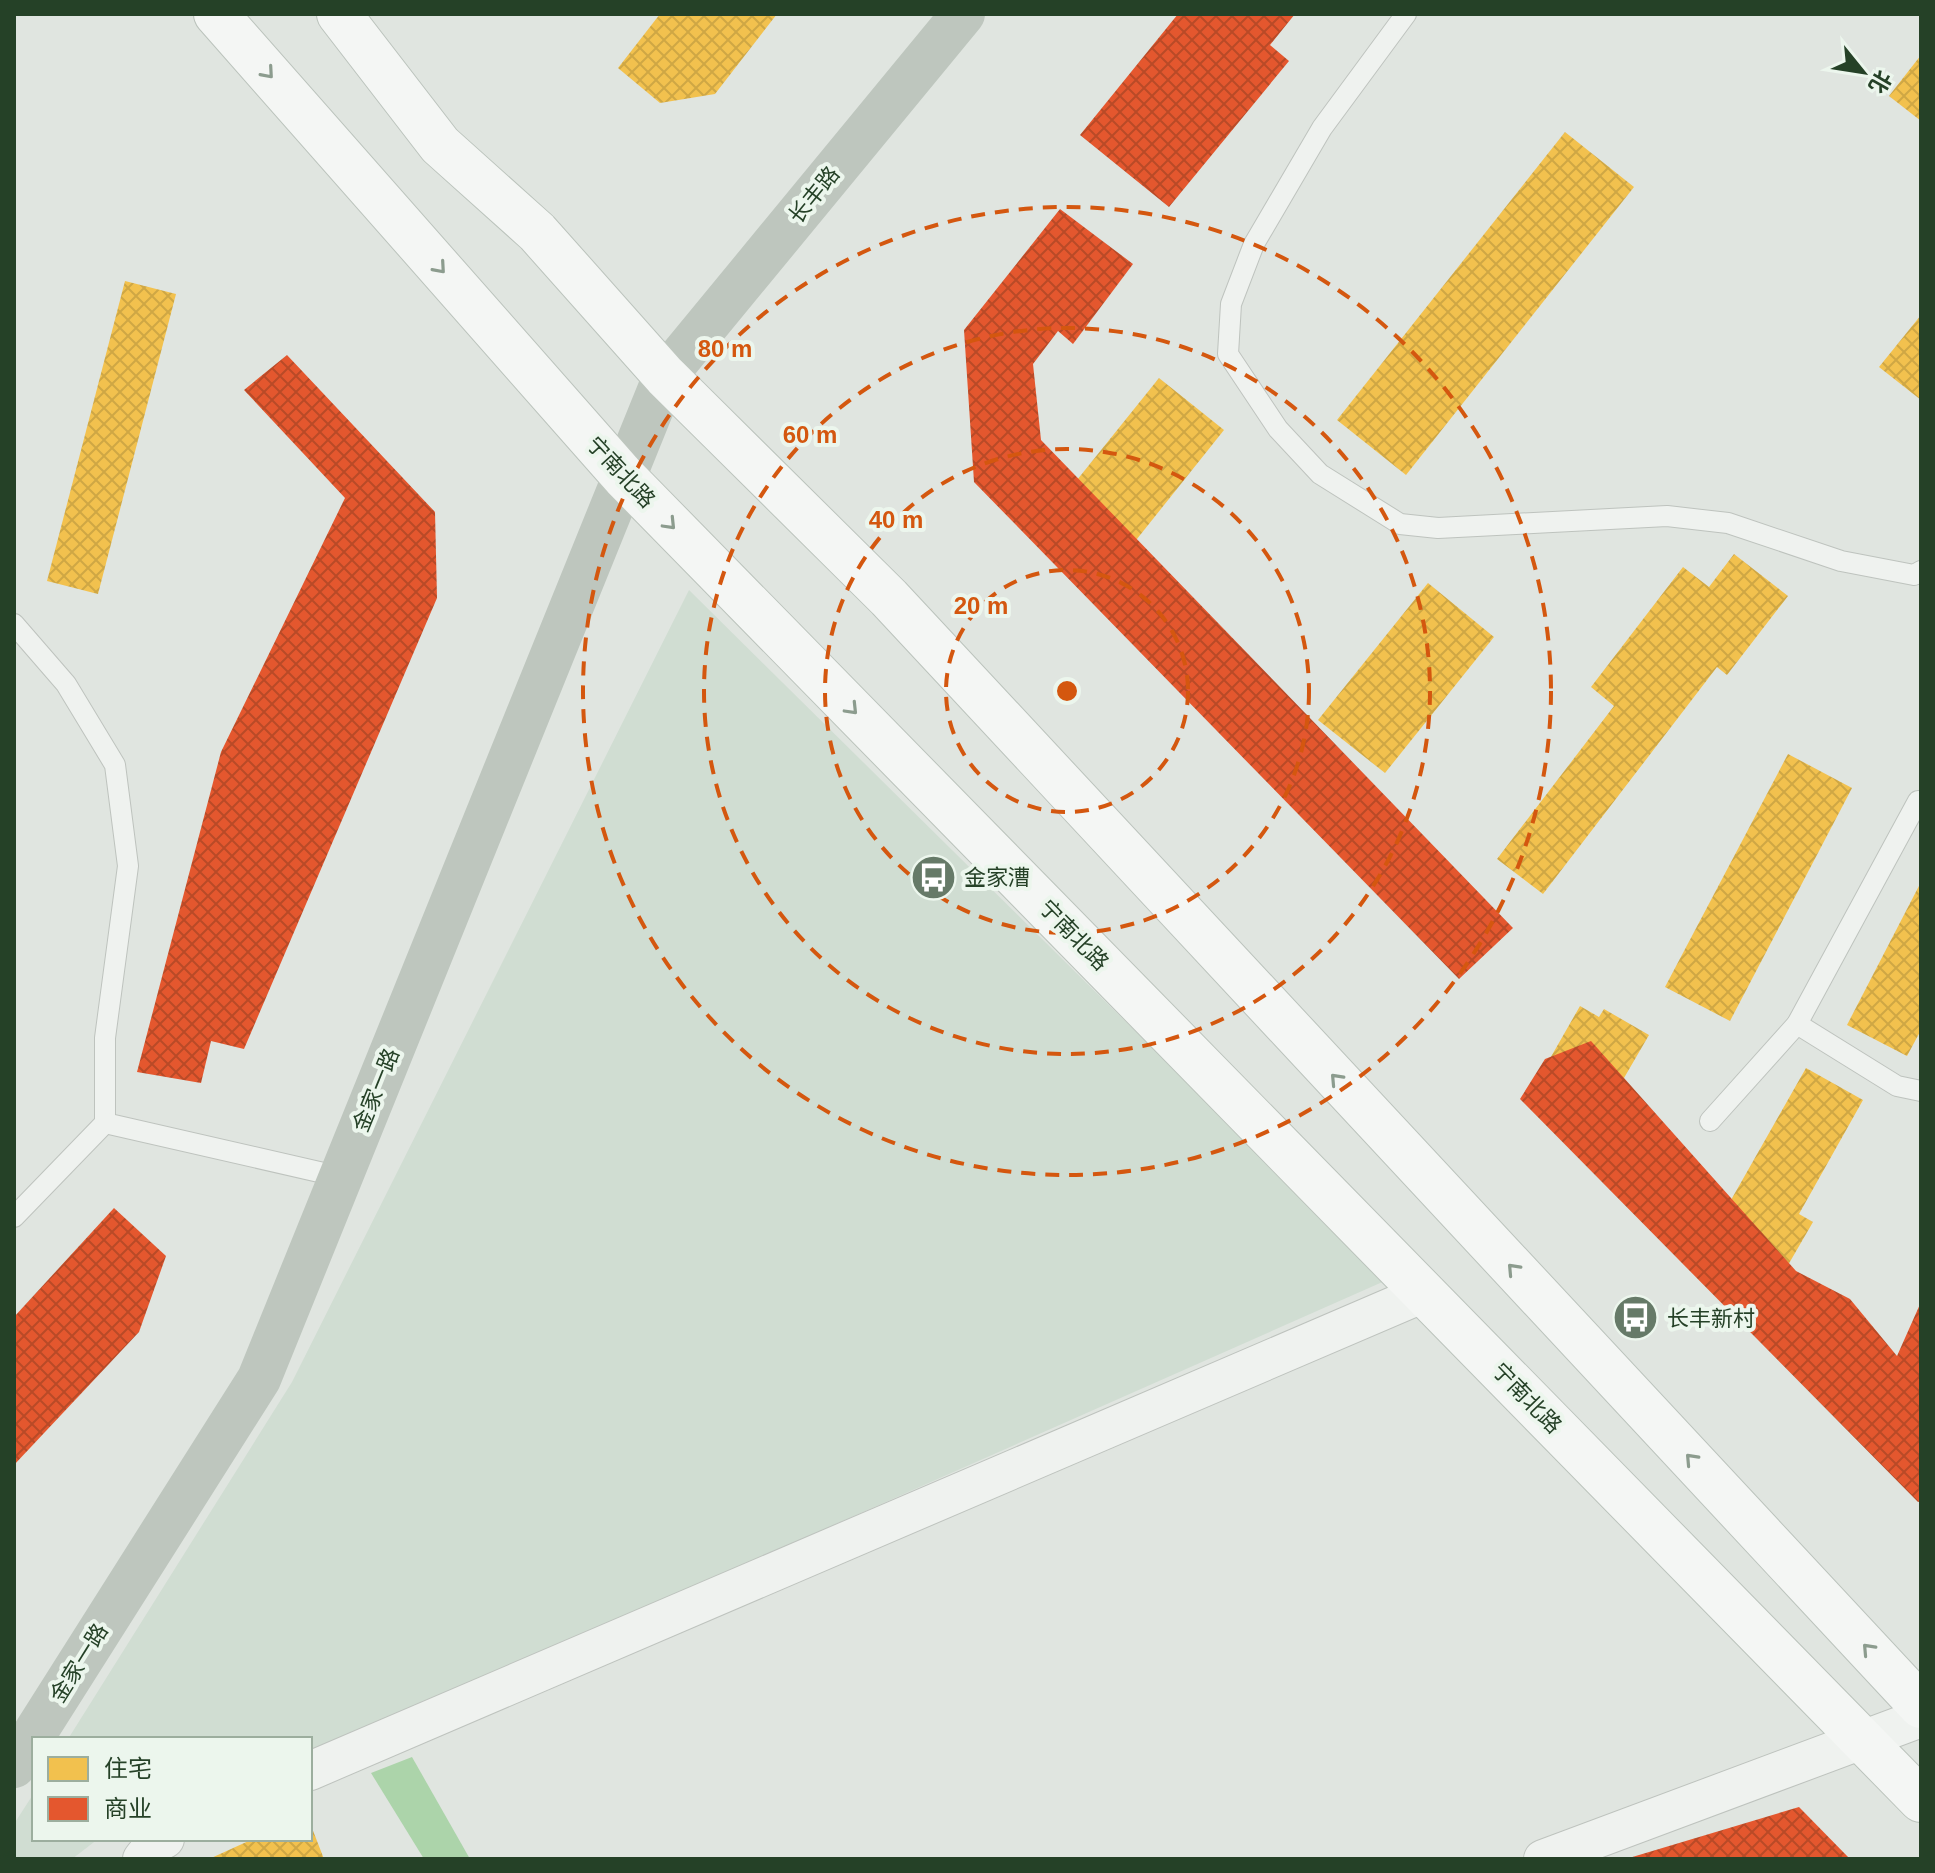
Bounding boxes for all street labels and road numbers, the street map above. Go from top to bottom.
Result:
street label: 长丰路 [784,161,844,229]
street label: 宁南北路 [582,431,660,513]
street label: 宁南北路 [1034,895,1114,975]
street label: 金家一路 [348,1045,404,1135]
street label: 宁南北路 [1487,1358,1567,1438]
street label: 金家一路 [45,1619,113,1707]

